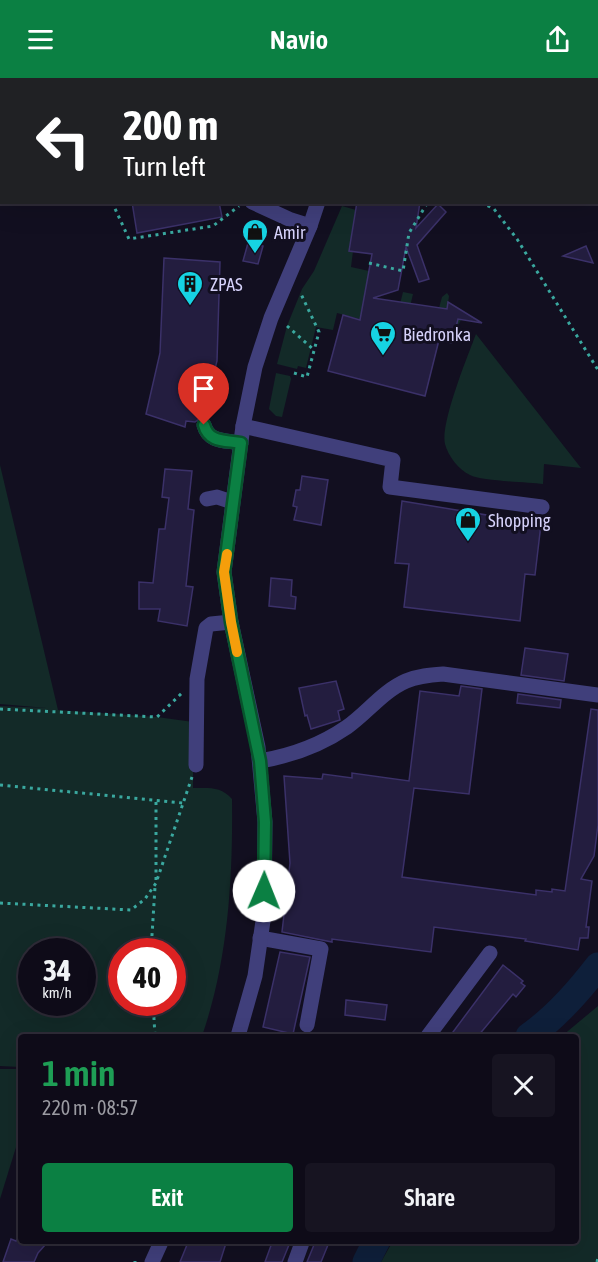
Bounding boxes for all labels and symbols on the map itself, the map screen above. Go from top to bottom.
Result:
shop icon: Amir [240,217,270,255]
place label: Amir [274,222,306,243]
building icon: ZPAS [175,269,205,307]
place label: ZPAS [210,274,243,295]
supermarket icon: Biedronka [368,319,398,357]
place label: Biedronka [403,324,471,345]
pin [178,363,229,425]
shop icon: Shopping [453,505,483,543]
place label: Shopping [488,510,551,531]
position arrow [232,859,296,923]
speed limit sign: 40 [108,938,186,1016]

